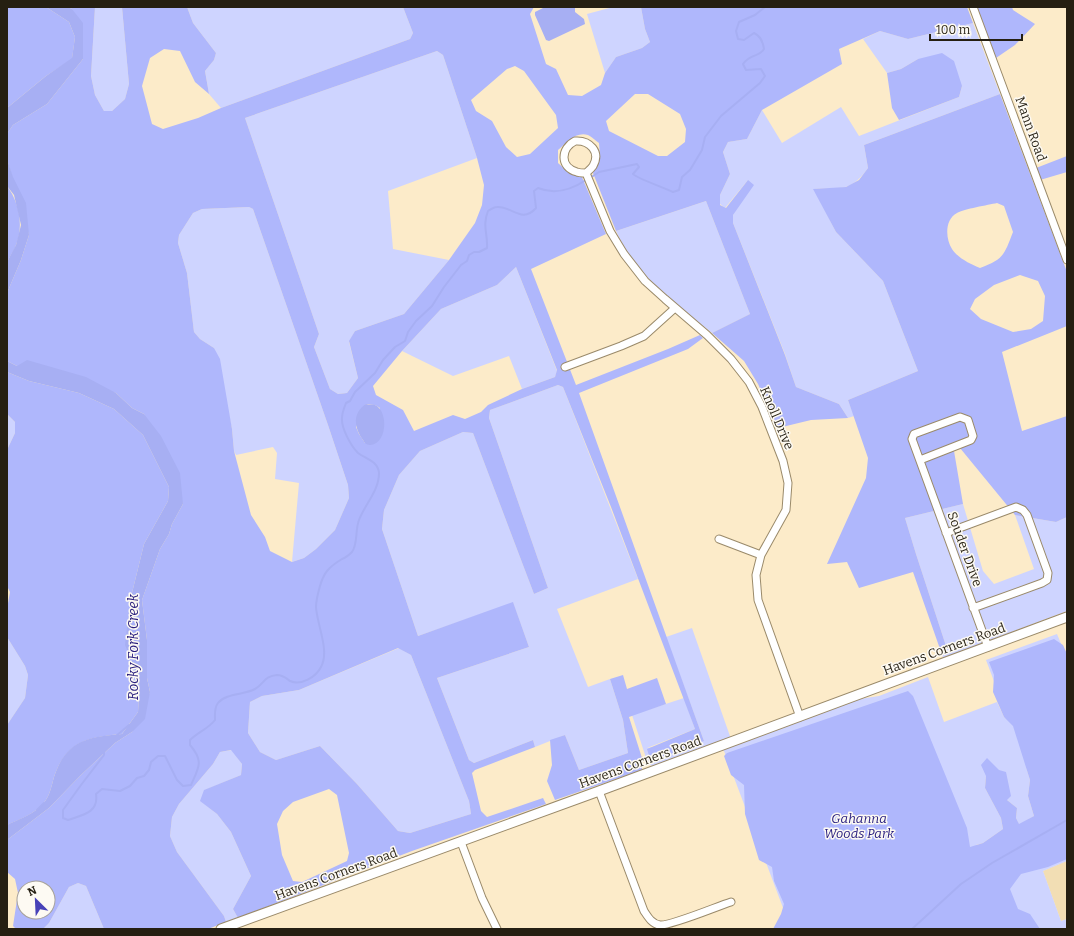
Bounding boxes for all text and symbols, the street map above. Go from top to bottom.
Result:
scale bar [930,16,1022,42]
text: 100 m [936,23,971,37]
street label: Mann Road [1012,94,1050,164]
street label: Knoll Drive [757,384,797,452]
street label: Souder Drive [945,510,985,588]
water label: Rocky Fork Creek [125,593,142,700]
street label: Havens Corners Road [881,620,1007,678]
street label: Havens Corners Road [577,733,703,791]
park label: Gahanna Woods Park [824,811,895,841]
street label: Havens Corners Road [273,845,399,903]
north arrow [16,880,56,920]
text: N [26,883,39,899]

